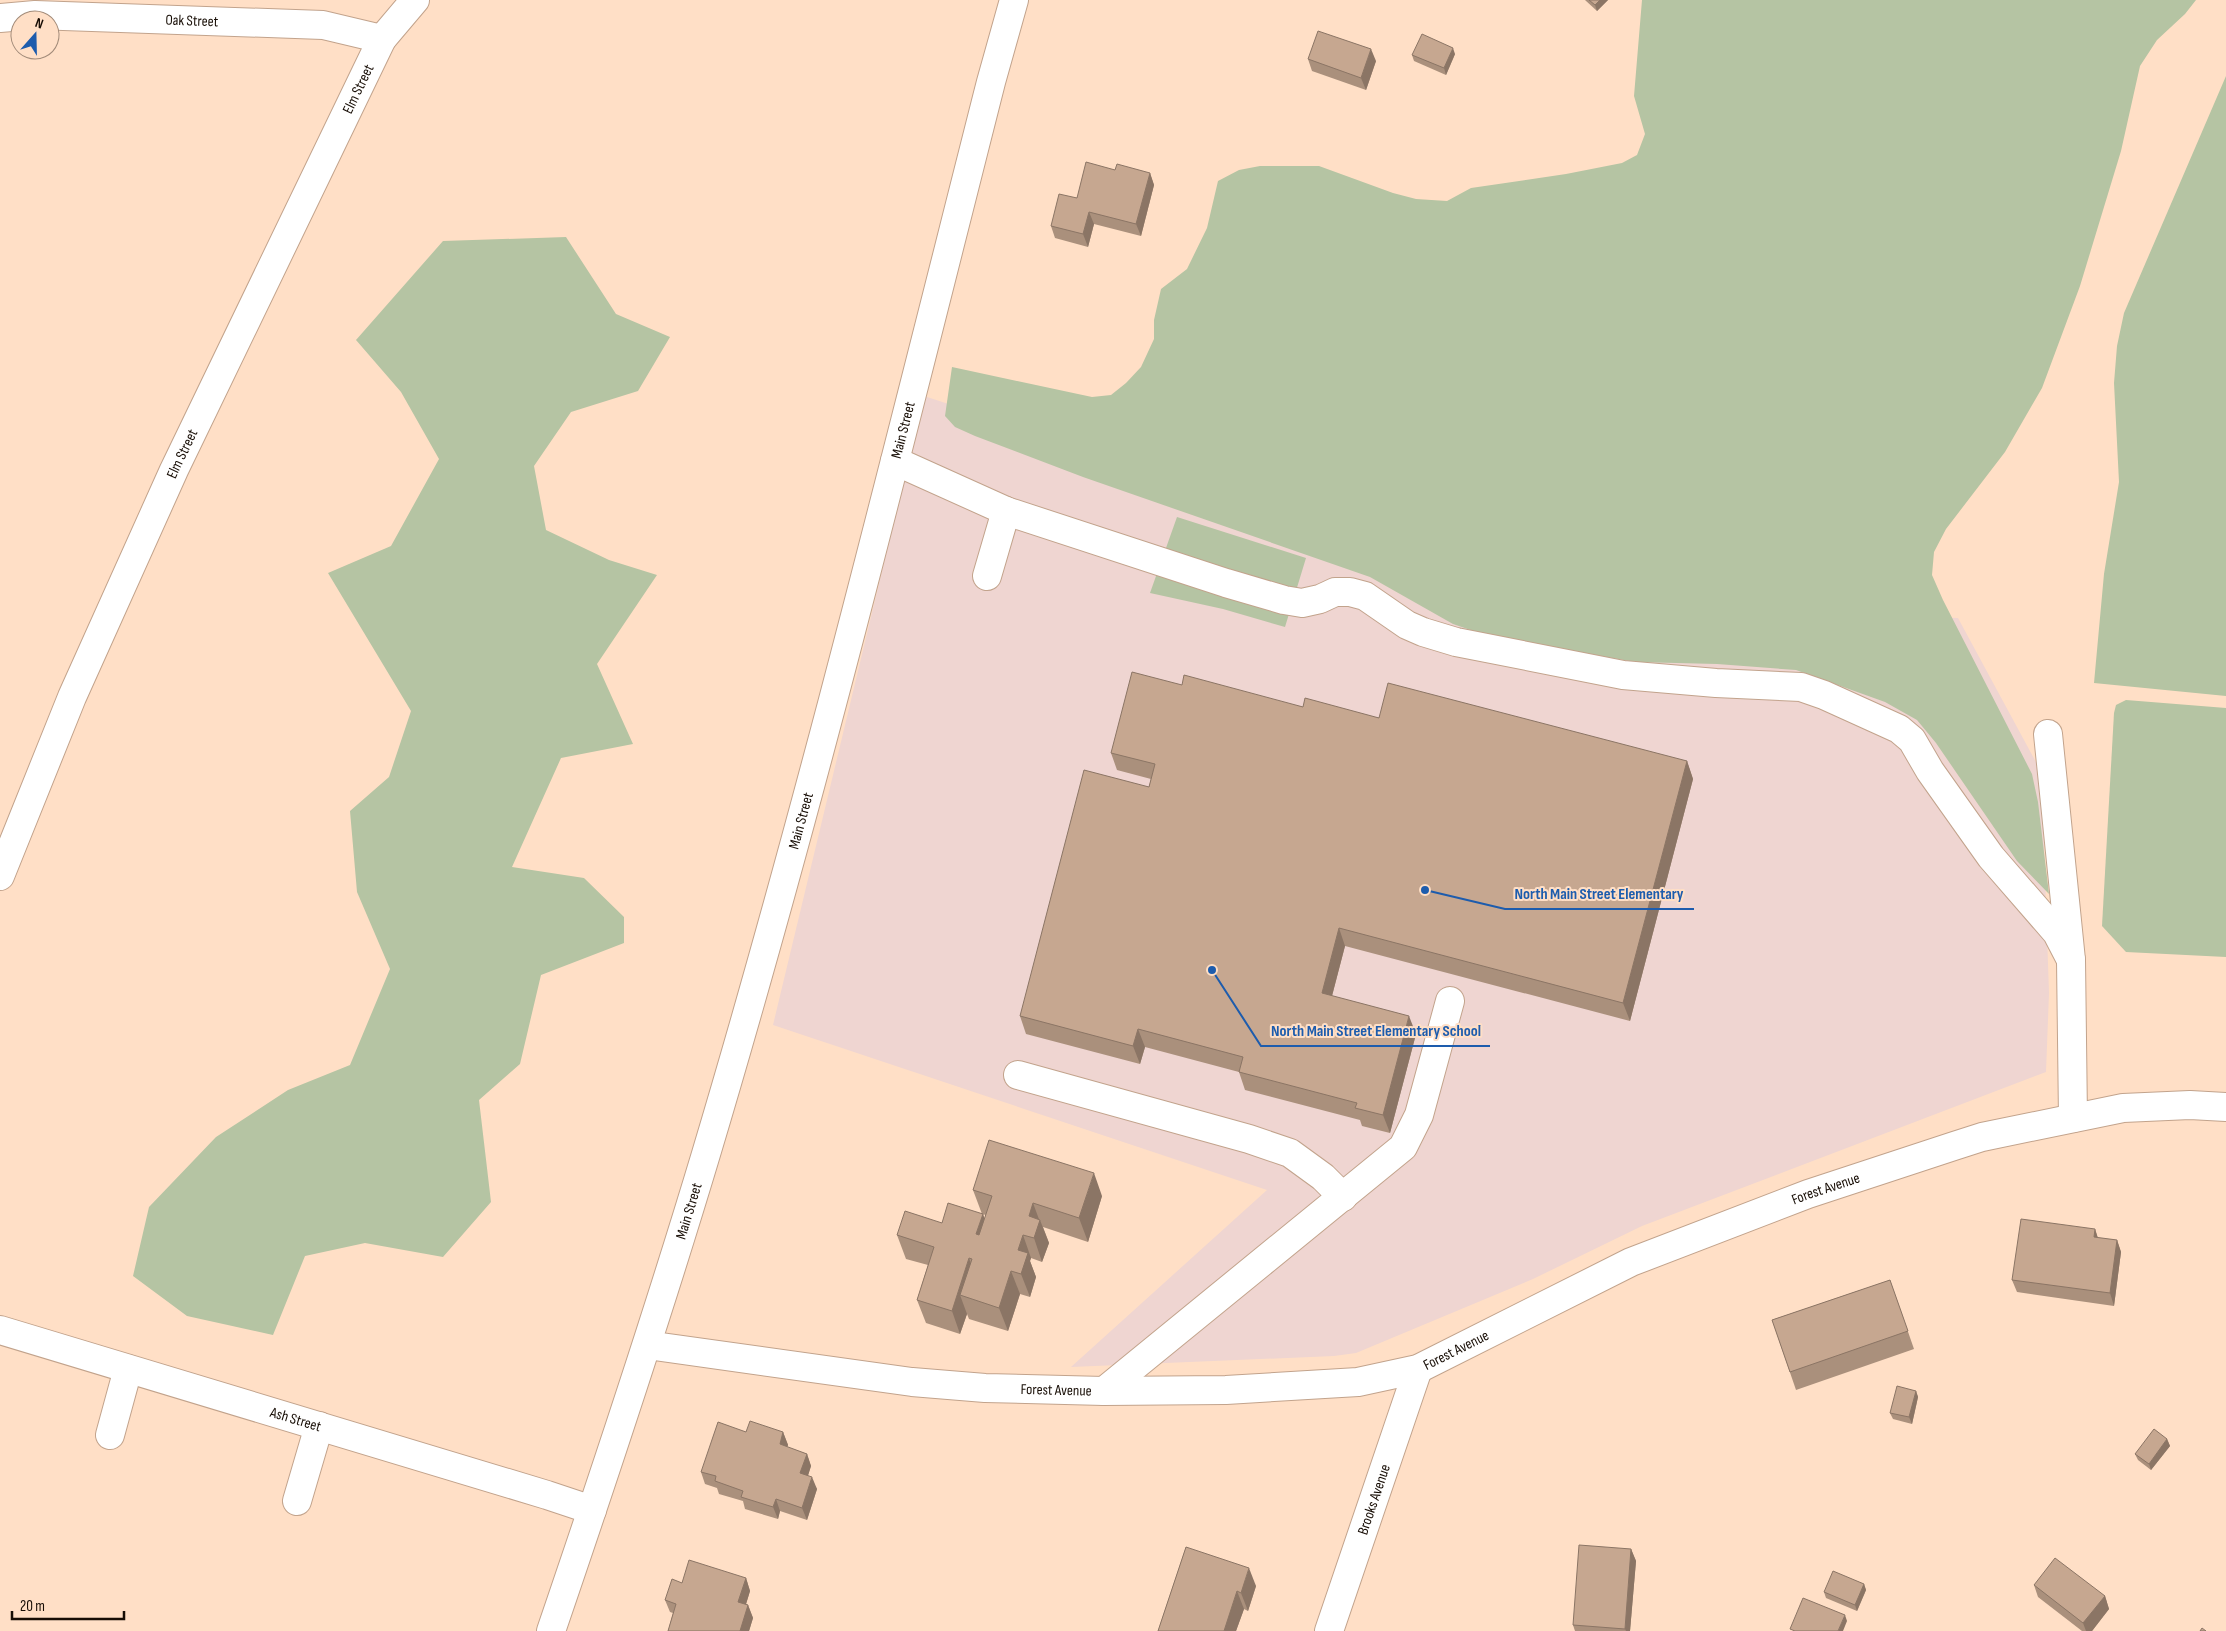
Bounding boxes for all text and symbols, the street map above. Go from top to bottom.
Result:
north arrow [10,10,60,60]
street label: Oak Street [165,11,219,31]
text: N [33,14,46,33]
street label: Elm Street [338,61,379,117]
street label: Main Street [887,399,920,460]
street label: Elm Street [162,426,203,482]
street label: Main Street [784,790,818,851]
callout: North Main Street Elementary [1505,878,1694,909]
text: North Main Street Elementary [1514,885,1684,904]
callout: North Main Street Elementary School [1261,1015,1490,1046]
text: North Main Street Elementary School [1271,1022,1481,1041]
street label: Forest Avenue [1789,1169,1862,1209]
street label: Main Street [672,1180,707,1242]
street label: Forest Avenue [1420,1326,1492,1375]
street label: Forest Avenue [1020,1380,1092,1401]
street label: Ash Street [267,1403,324,1436]
street label: Brooks Avenue [1353,1462,1395,1537]
scale bar [12,1588,125,1620]
text: 20 m [20,1597,45,1616]

